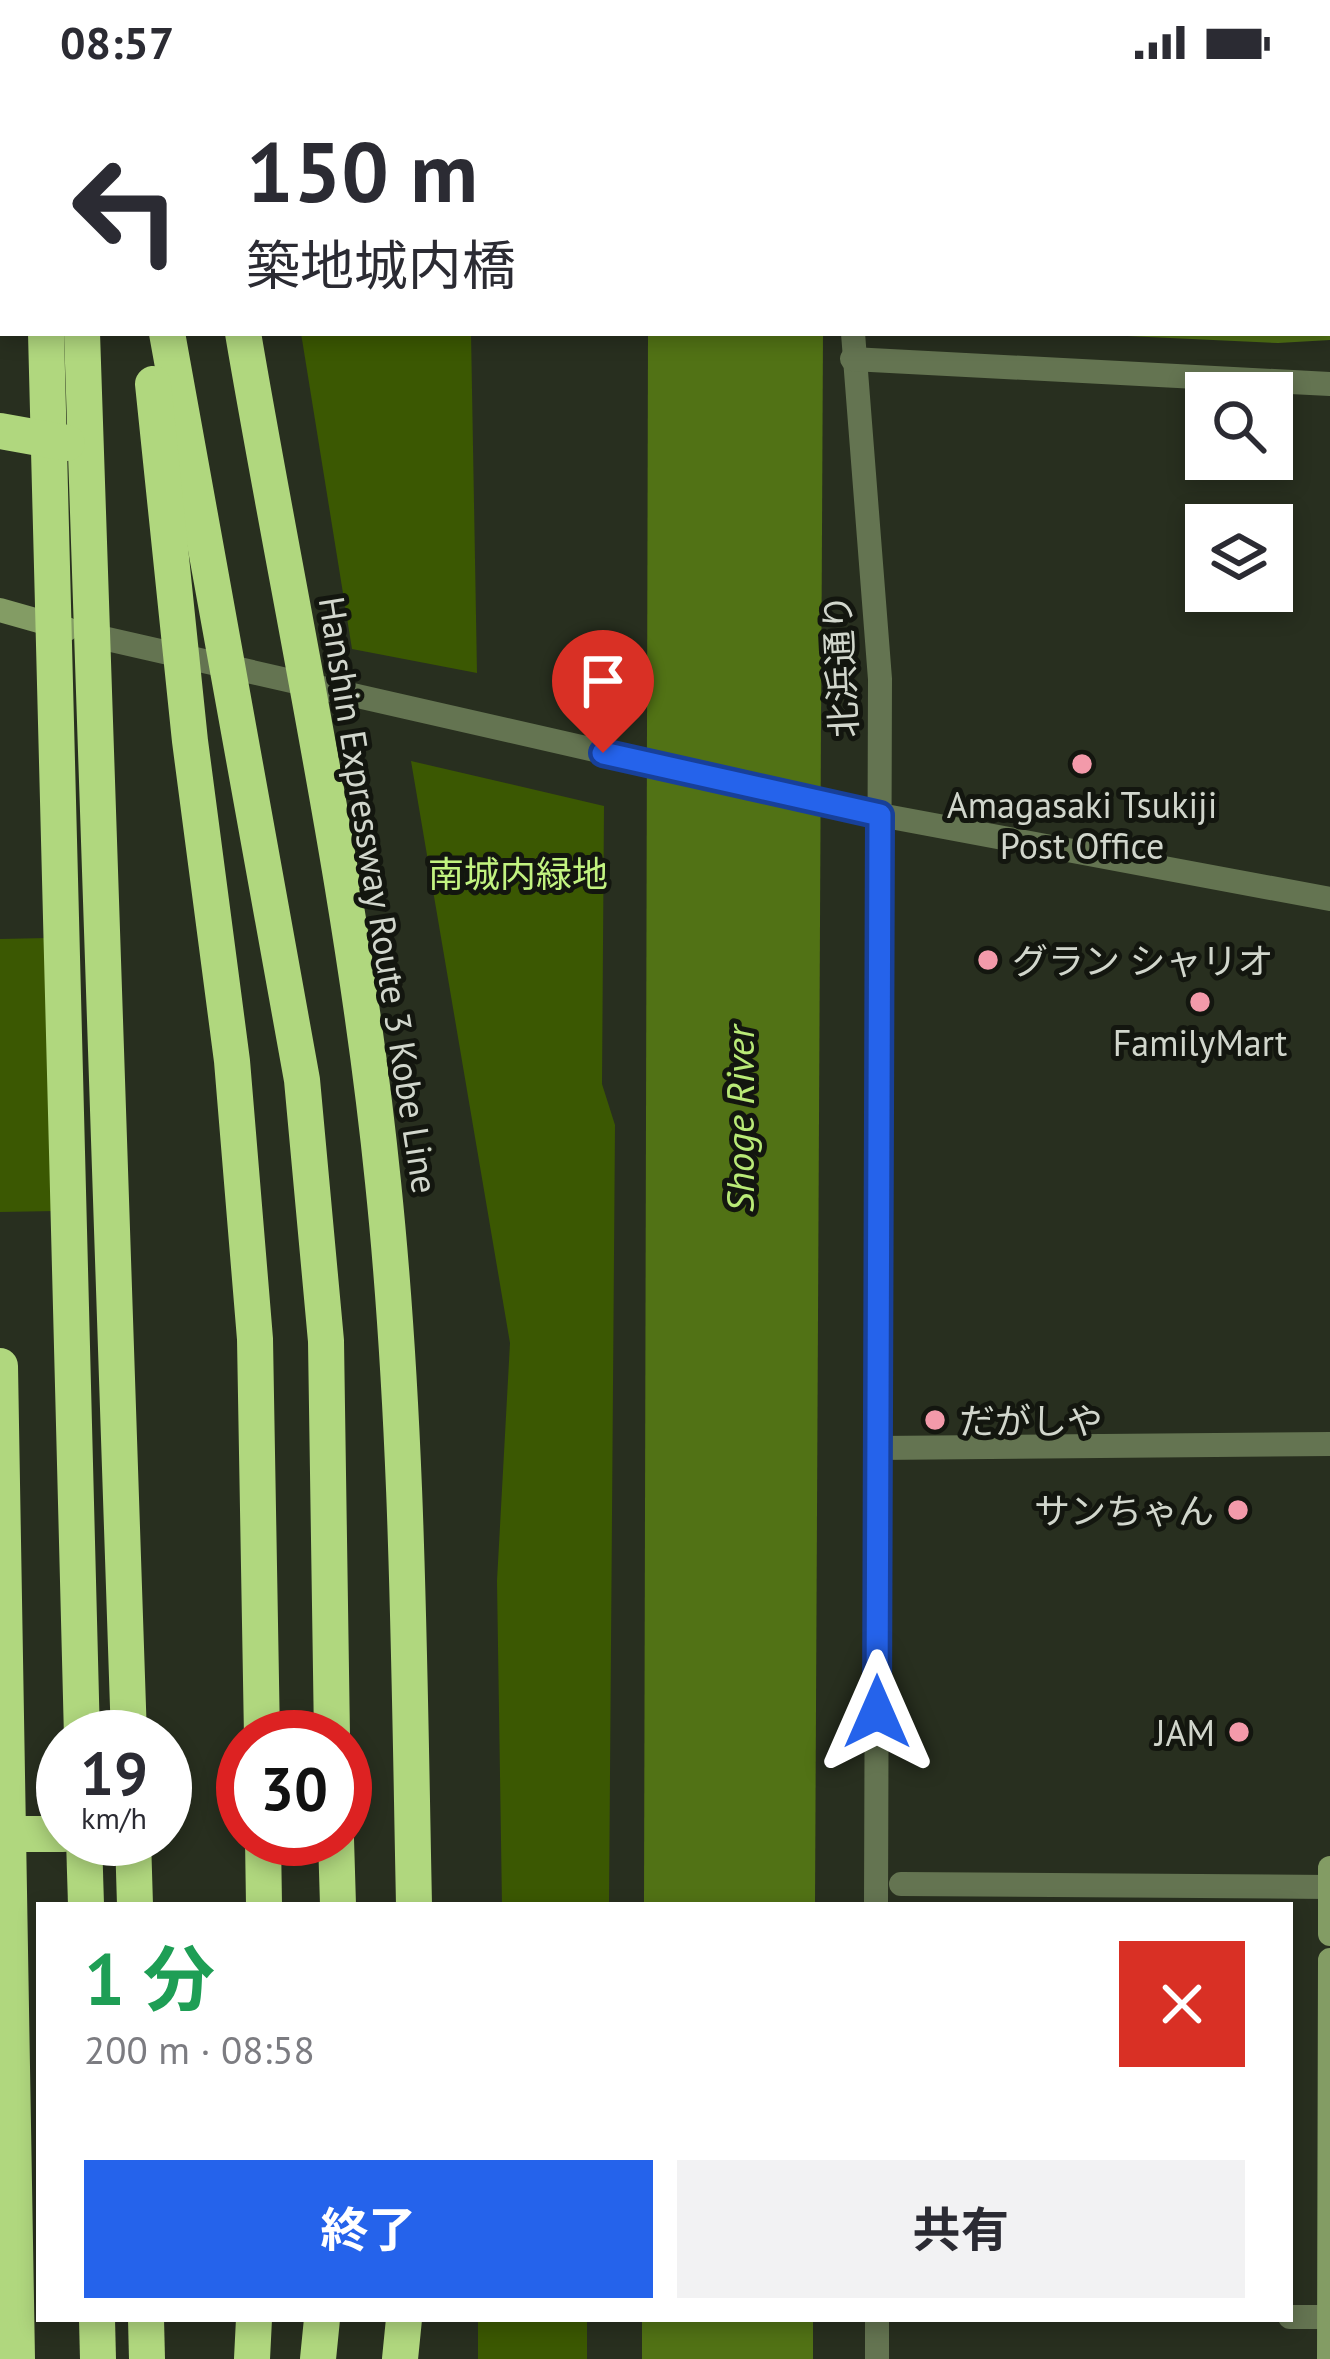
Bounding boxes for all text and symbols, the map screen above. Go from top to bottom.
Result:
text: 08:57 [60,13,174,71]
text: 150 m [246,116,478,225]
icon: left [48,132,204,288]
text: 築地城内橋 [246,230,516,300]
map controls [1185,372,1293,612]
button: search [1185,372,1293,480]
button: layers [1185,504,1293,612]
street label: Hanshin Expressway Route 3 Kobe Line [309,593,449,1197]
street label: 北浜通り [813,593,867,739]
pin [552,630,654,753]
icon: arrive [570,648,636,714]
marker: Amagasaki Tsukiji Post Office [1069,751,1095,777]
place label: Amagasaki Tsukiji Post Office [947,781,1217,869]
park label: 南城内緑地 [428,850,608,897]
place label: グラン シャリオ [1012,937,1274,984]
marker: グラン シャリオ [975,947,1001,973]
marker: FamilyMart [1187,989,1213,1015]
place label: FamilyMart [1113,1019,1287,1066]
water label: Shoge River [714,1023,765,1213]
place label: だがしや [959,1397,1103,1444]
marker: だがしや [922,1407,948,1433]
place label: サンちゃん [1034,1487,1214,1534]
marker: サンちゃん [1225,1497,1251,1523]
position arrow [814,1649,940,1775]
place label: JAM [1153,1709,1215,1756]
speed limit sign: 30 [216,1710,372,1866]
marker: JAM [1226,1719,1252,1745]
text: 19 [80,1734,148,1812]
text: km/h [81,1798,147,1837]
text: 1 分 [84,1932,215,2025]
button: close [1119,1941,1245,2067]
text: 200 m · 08:58 [84,2024,315,2075]
button: 終了 [84,2160,653,2298]
button: 共有 [677,2160,1245,2298]

